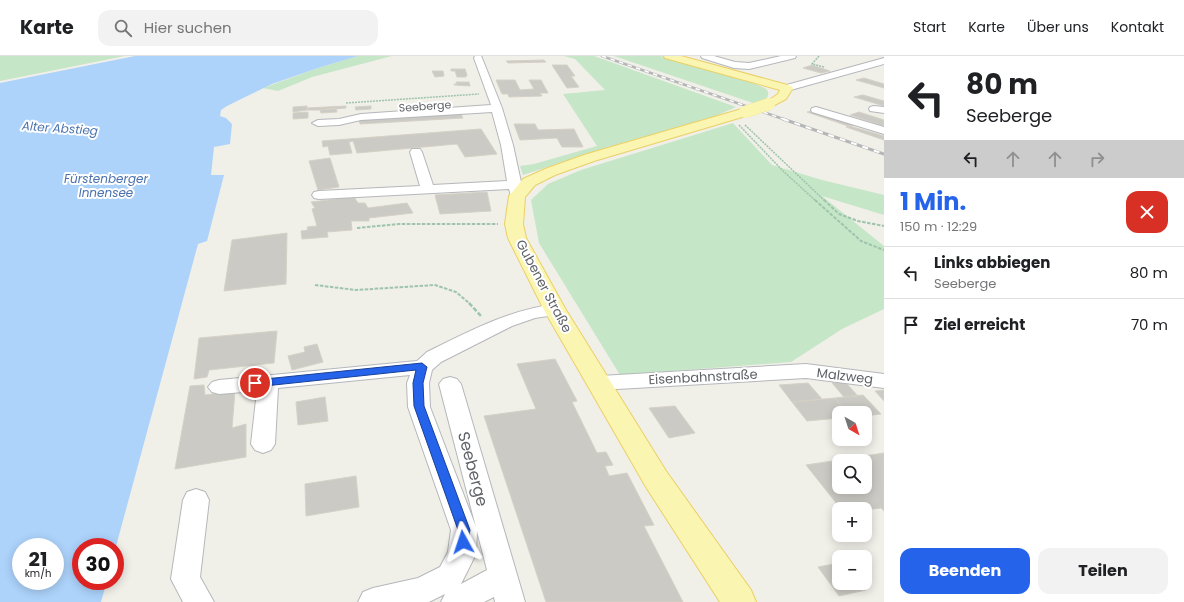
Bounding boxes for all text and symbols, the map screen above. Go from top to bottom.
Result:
search box [98,10,378,46]
text: Karte [20,14,74,41]
icon: search [112,17,134,39]
text: Hier suchen [144,17,232,38]
text: Start [913,17,946,37]
text: Karte [968,17,1005,37]
text: Über uns [1027,17,1089,37]
text: Kontakt [1111,17,1164,37]
text: 80 m [966,65,1038,104]
icon: left [900,72,952,124]
street label: Seeberge [398,96,452,116]
text: Seeberge [966,103,1052,128]
water label: Alter Abstieg [20,117,99,139]
icon: left [960,148,982,170]
icon: ahead [1002,148,1024,170]
icon: ahead [1044,148,1066,170]
icon: right [1086,148,1108,170]
water label: Fürstenberger Innensee [64,170,149,201]
text: 1 Min. [900,185,966,218]
button: close [1126,191,1168,233]
text: 150 m · 12:29 [900,217,977,236]
street label: Gubener Straße [511,236,577,336]
text: Links abbiegen [934,252,1050,273]
icon: left [900,262,922,284]
text: 80 m [1130,262,1168,283]
text: Seeberge [934,274,996,293]
icon: arrive [900,314,922,336]
text: Ziel erreicht [934,314,1025,335]
text: 70 m [1131,314,1168,335]
street label: Malzweg [816,363,874,389]
street label: Eisenbahnstraße [648,365,758,389]
pin [238,366,272,400]
icon: arrive [244,372,266,394]
north arrow [832,406,872,446]
map controls [832,406,872,590]
street label: Seeberge [452,429,494,509]
button: search [832,454,872,494]
button: + [832,502,872,542]
position arrow [442,521,484,563]
speed limit sign: 30 [72,538,124,590]
text: 21 [29,545,47,573]
button: Beenden [900,548,1030,594]
button: Teilen [1038,548,1168,594]
button: − [832,550,872,590]
text: km/h [25,566,51,581]

